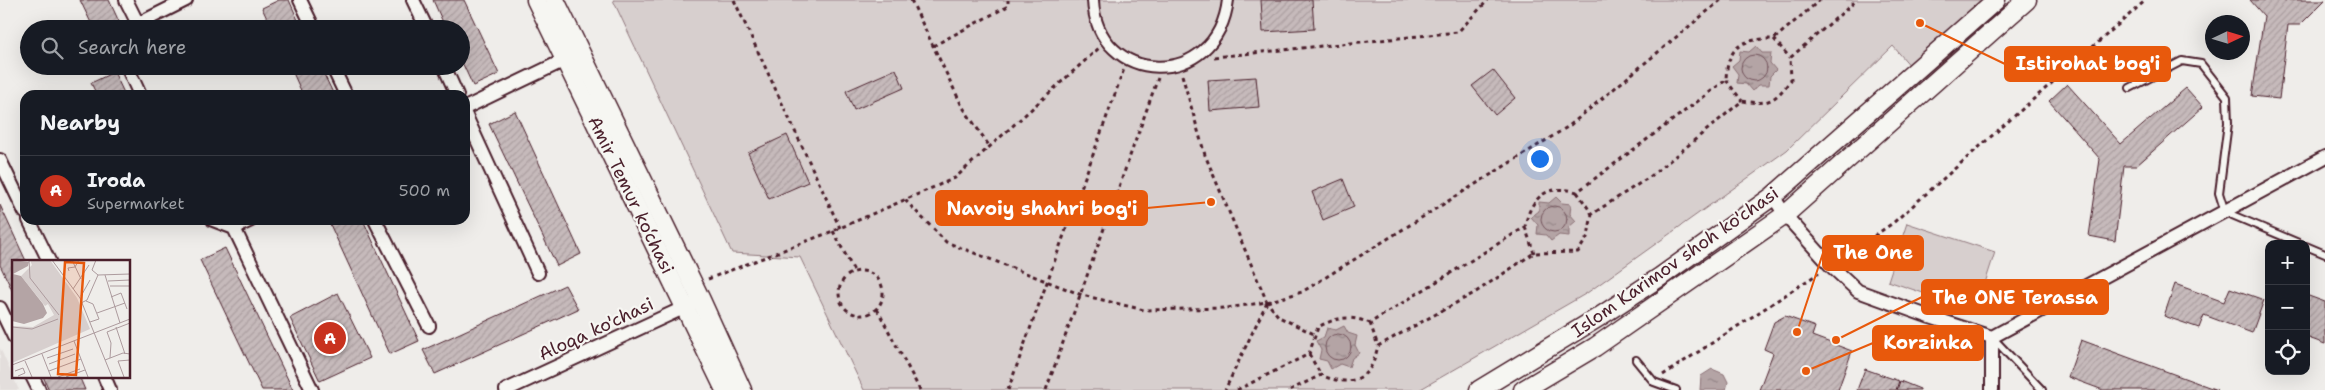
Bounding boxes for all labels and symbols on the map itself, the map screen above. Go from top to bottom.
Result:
north arrow [2205,15,2250,60]
callout: Istirohat bog'i [2005,47,2170,81]
text: Istirohat bog'i [2016,51,2160,76]
street label: Amir Temur ko‘chasi [582,112,680,278]
your location [1527,146,1553,172]
street label: Islom Karimov shoh ko'chasi [1567,181,1783,343]
callout: Navoiy shahri bog'i [936,191,1147,225]
text: Navoiy shahri bog'i [947,196,1137,221]
callout: The One [1823,236,1923,270]
text: The One [1833,240,1913,265]
inset map [12,260,130,378]
callout: The ONE Terassa [1922,280,2108,314]
text: The ONE Terassa [1932,285,2098,310]
street label: Aloqa ko'chasi [535,292,657,366]
pin: A [314,319,346,357]
callout: Korzinka [1873,326,1983,360]
text: Korzinka [1883,330,1973,355]

